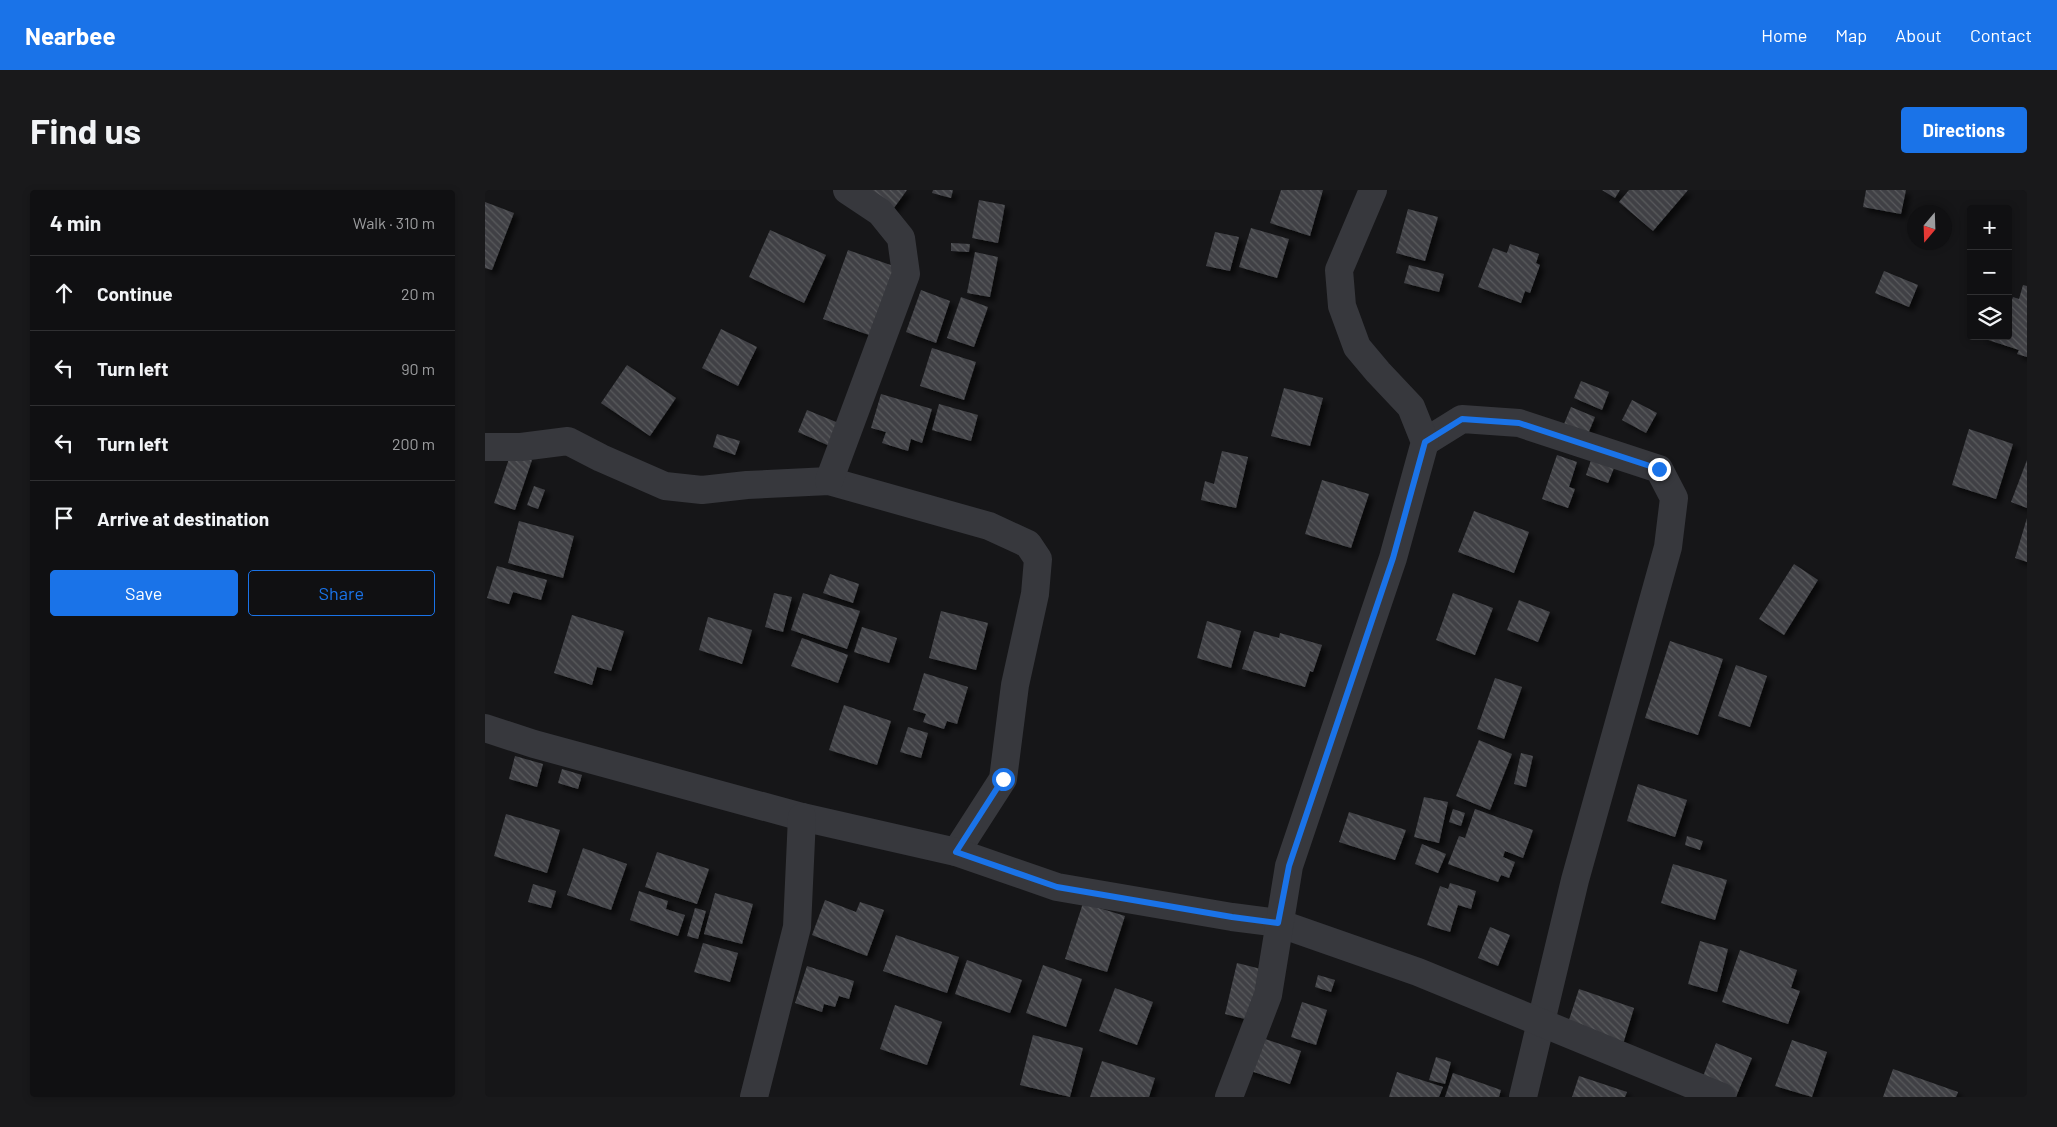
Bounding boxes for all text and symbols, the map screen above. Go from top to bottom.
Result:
text: Nearbee [25,21,116,50]
text: Home [1761,24,1807,46]
text: Map [1835,24,1867,46]
text: About [1895,24,1942,46]
text: Contact [1970,24,2032,46]
button: Directions [1901,107,2027,153]
text: Find us [30,109,141,151]
north arrow [1907,205,1952,250]
map controls [1967,205,2012,340]
button: + [1967,205,2012,250]
text: 4 min [50,210,101,235]
text: Walk · 310 m [353,213,435,232]
button: − [1967,250,2012,295]
icon: ahead [50,279,78,307]
text: Continue [97,282,173,305]
text: 20 m [401,284,435,303]
button: layers [1967,295,2012,340]
icon: left [50,354,78,382]
text: Turn left [97,357,168,380]
text: 90 m [401,359,435,378]
icon: left [50,429,78,457]
text: Turn left [97,432,168,455]
text: 200 m [392,434,435,453]
route end [1648,458,1671,481]
icon: arrive [50,504,78,532]
text: Arrive at destination [97,507,269,530]
button: Save [50,570,238,616]
button: Share [248,570,435,616]
route start [992,768,1015,791]

